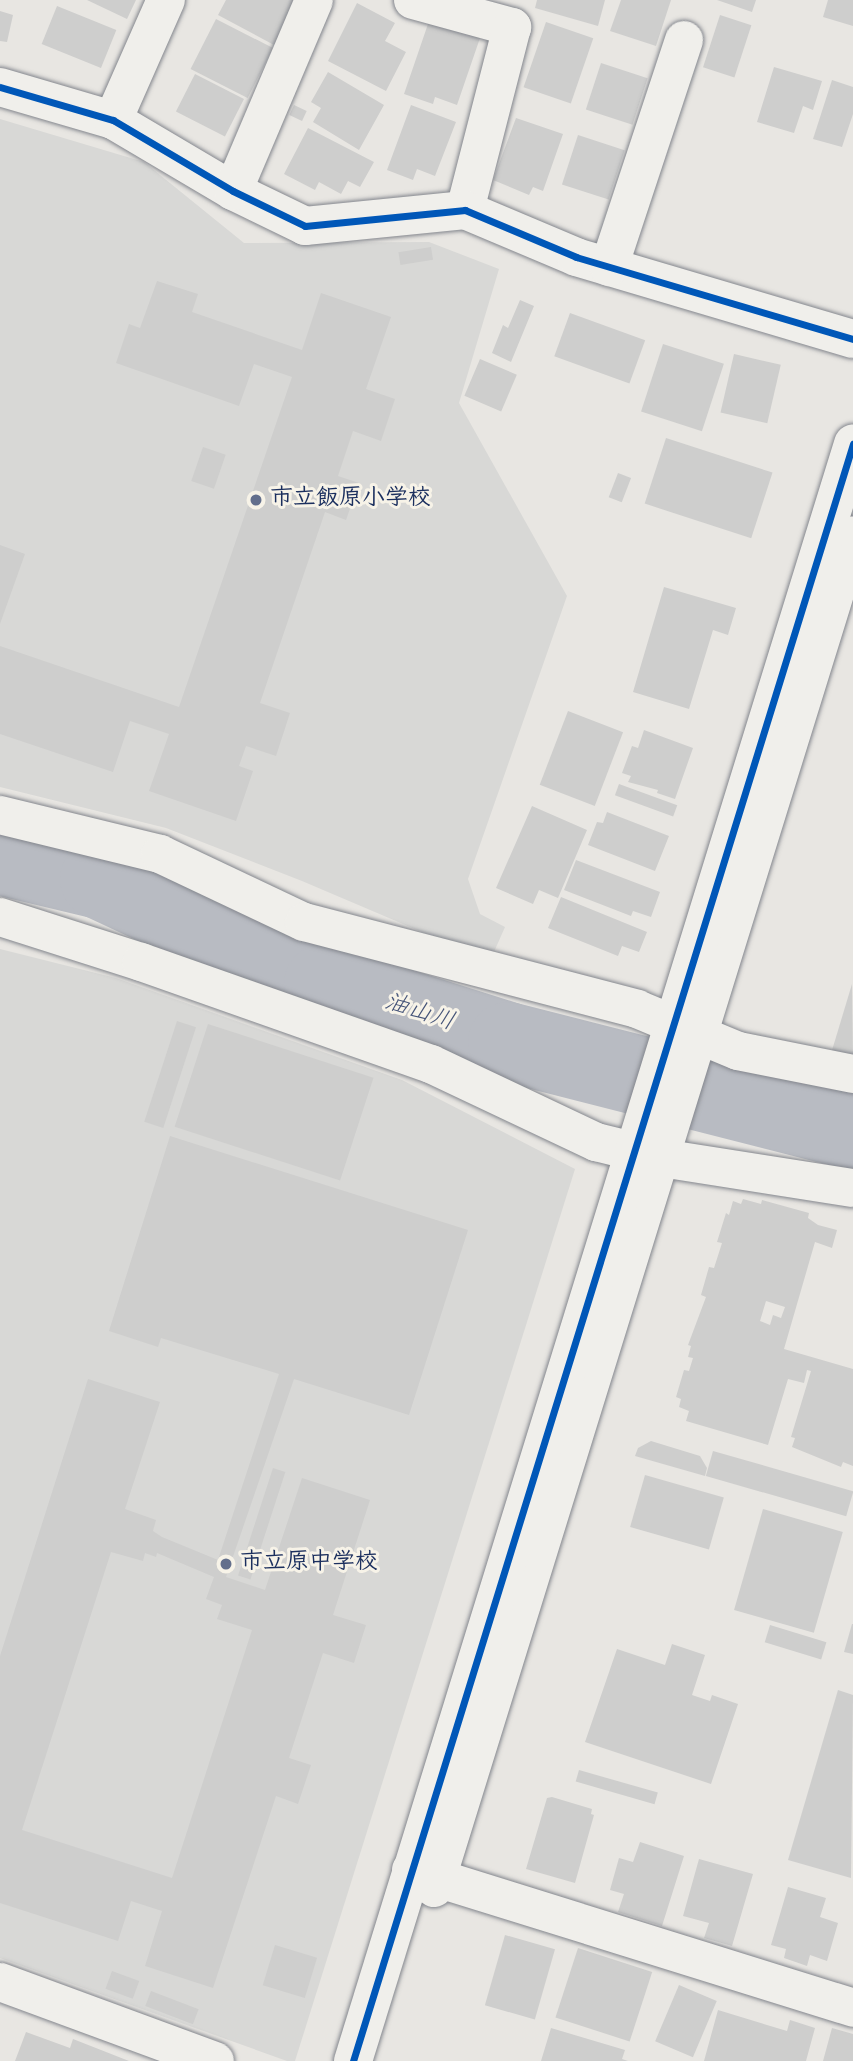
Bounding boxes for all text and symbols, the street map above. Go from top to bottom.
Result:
place label: 市立飯原小学校 [270,486,431,514]
marker: 市立飯原小学校 [248,492,264,508]
water label: 油山川 [380,989,458,1039]
place label: 市立原中学校 [240,1550,378,1578]
marker: 市立原中学校 [218,1556,234,1572]

